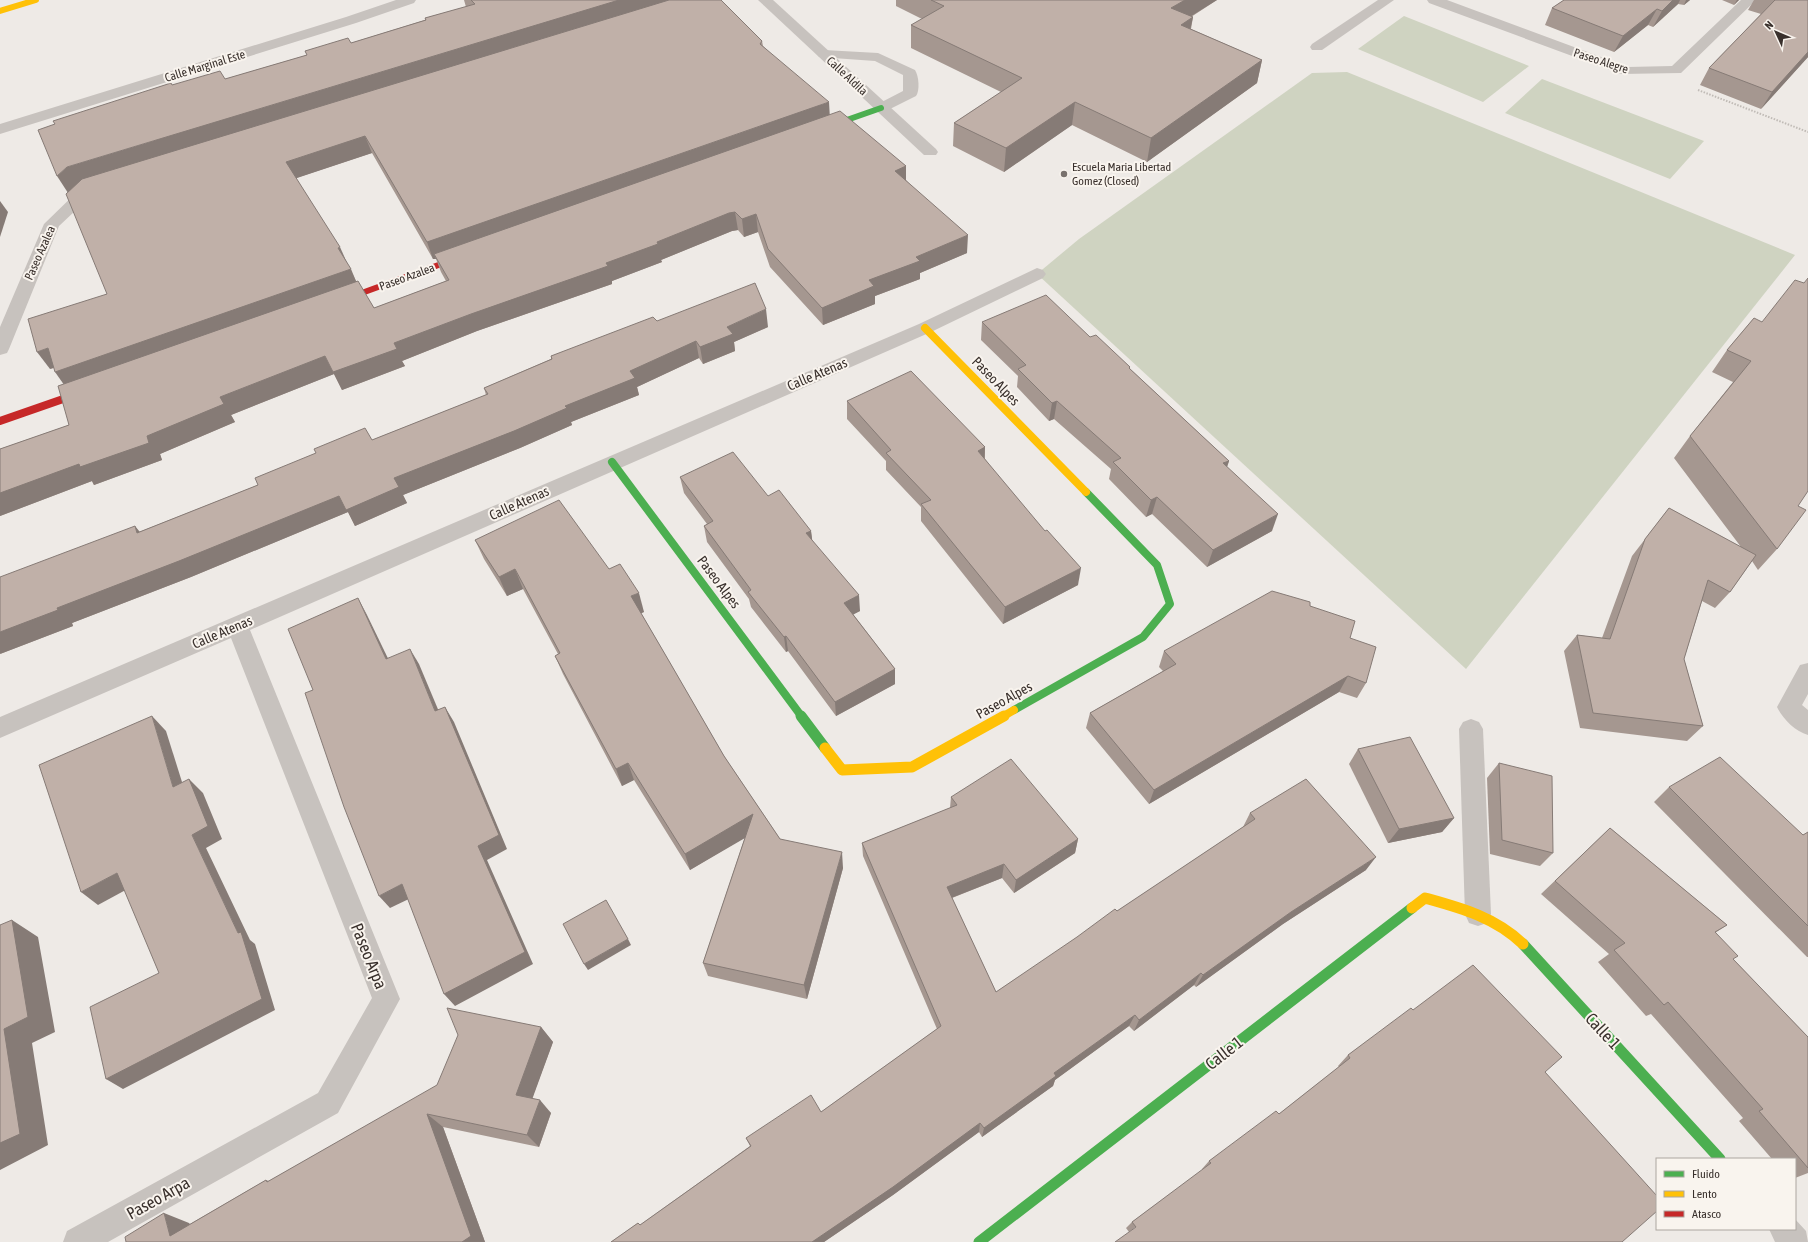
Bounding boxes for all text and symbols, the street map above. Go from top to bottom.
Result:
north arrow [1756,12,1796,52]
text: N [1762,19,1775,32]
street label: Paseo Alegre [1572,46,1630,76]
street label: Calle Marginal Este [163,47,247,85]
street label: Calle Aldila [824,54,870,98]
place label: Escuela Maria Libertad Gomez (Closed) [1072,160,1171,188]
marker: Escuela Maria Libertad Gomez (Closed) [1059,169,1069,179]
street label: Paseo Azalea [22,224,58,282]
street label: Paseo Azalea [377,261,437,293]
street label: Paseo Alpes [969,353,1023,409]
street label: Calle Atenas [785,354,850,394]
street label: Calle Atenas [487,483,551,523]
street label: Paseo Alpes [694,553,744,611]
street label: Calle Atenas [190,612,255,652]
street label: Paseo Alpes [973,678,1035,722]
street label: Paseo Arpa [347,920,391,992]
street label: Calle 1 [1581,1009,1625,1053]
street label: Calle 1 [1201,1032,1247,1074]
legend [1656,1158,1796,1230]
text: Fluido [1692,1167,1720,1181]
street label: Paseo Arpa [123,1172,193,1224]
text: Lento [1692,1187,1717,1201]
text: Atasco [1692,1207,1722,1221]

